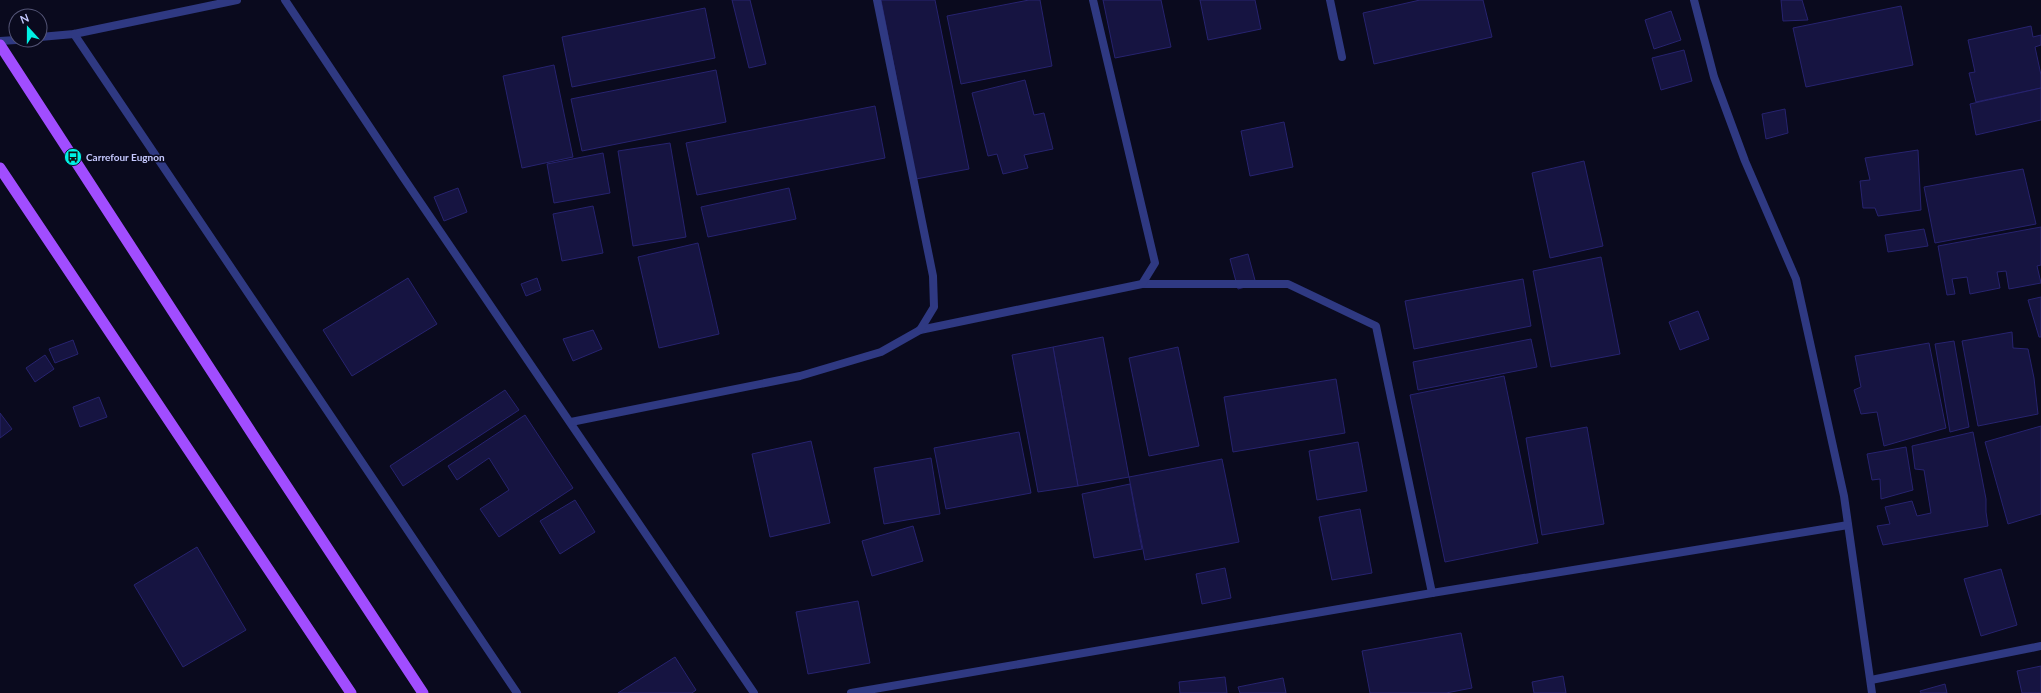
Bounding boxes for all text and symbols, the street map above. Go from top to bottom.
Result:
north arrow [8,8,48,48]
text: N [18,11,31,26]
bus stop icon: Carrefour Eugnon [63,147,83,167]
place label: Carrefour Eugnon [86,151,165,163]

